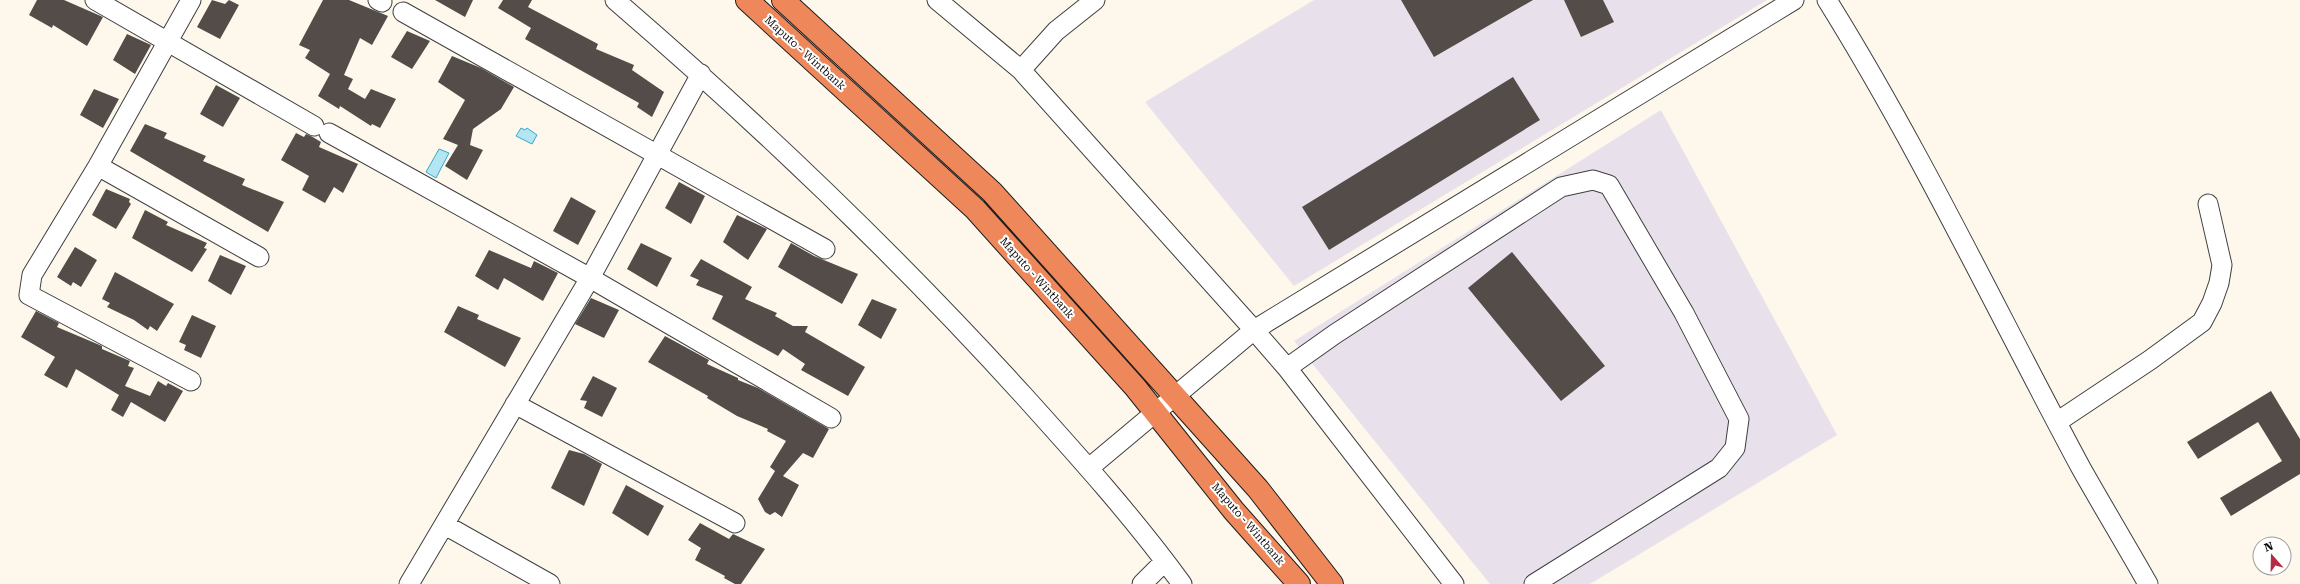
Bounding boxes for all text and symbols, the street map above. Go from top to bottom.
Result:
street label: Maputo - Wintbank [762,13,848,93]
street label: Maputo - Wintbank [997,235,1077,321]
street label: Maputo - Wintbank [1209,480,1287,568]
north arrow [2252,536,2292,576]
text: N [2263,539,2275,555]

